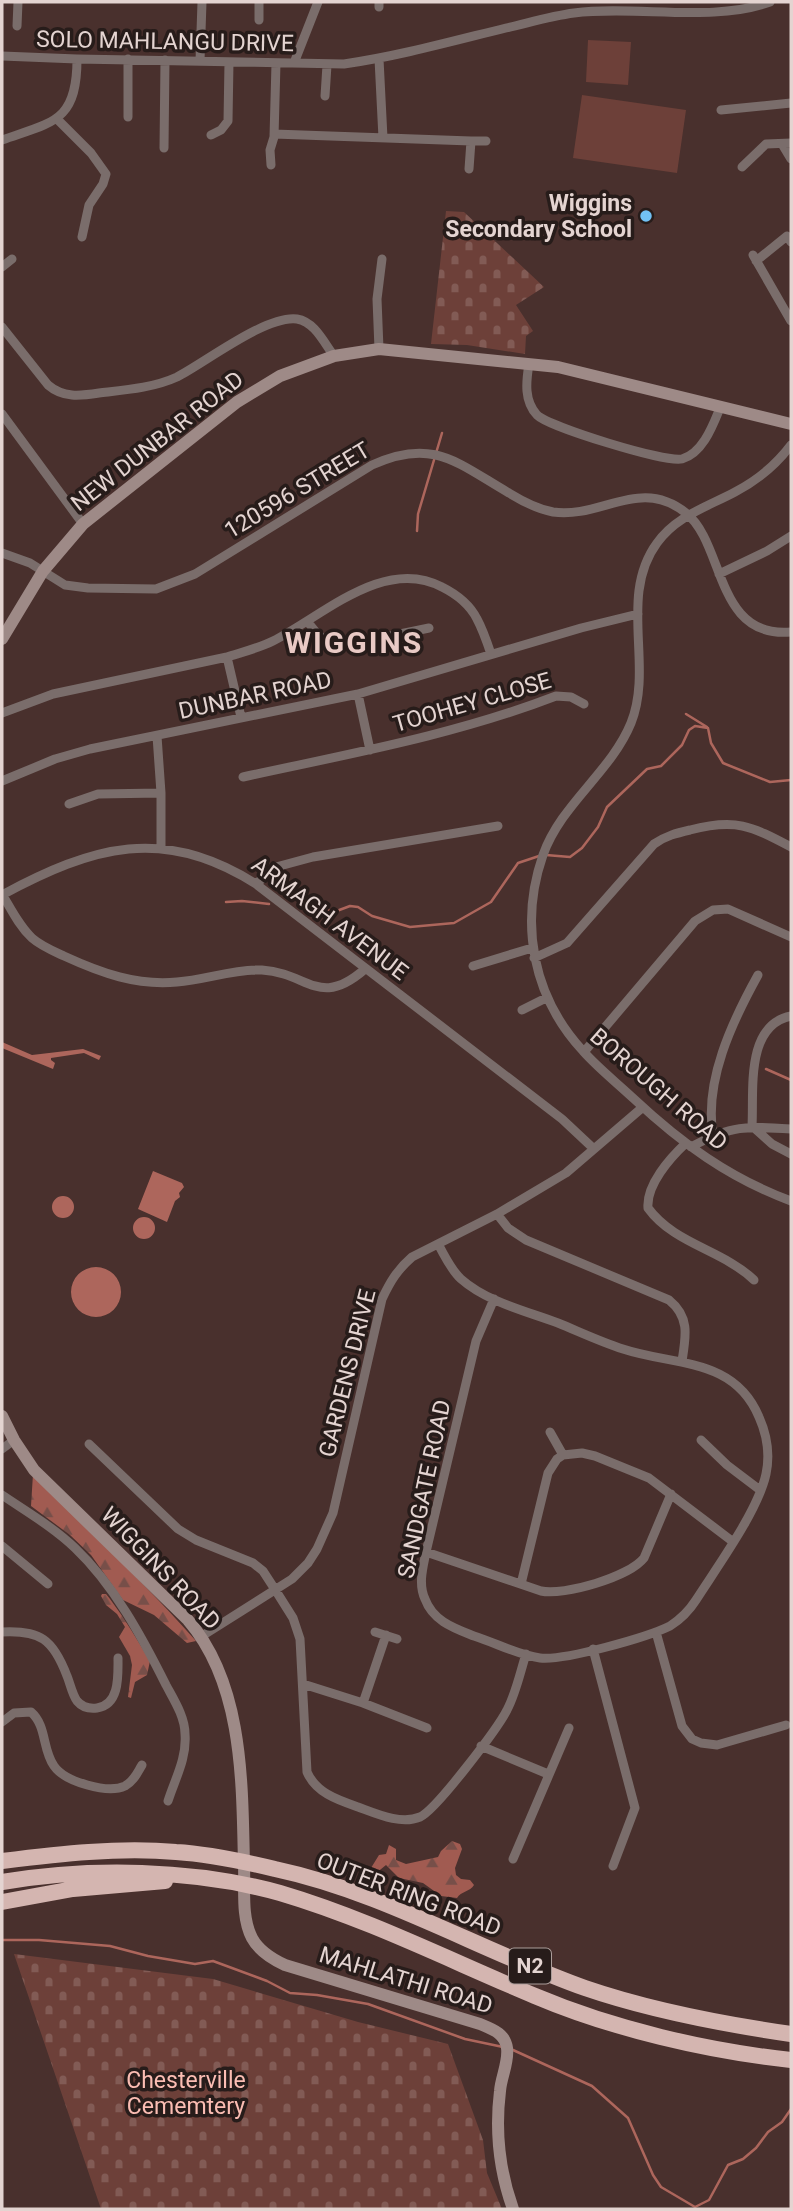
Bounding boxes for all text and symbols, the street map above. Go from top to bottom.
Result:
street label: SOLO MAHLANGU DRIVE [36,26,294,57]
place label: Wiggins Secondary School [445,190,632,243]
marker: Wiggins Secondary School [638,208,654,224]
street label: NEW DUNBAR ROAD [66,366,249,517]
street label: 120596 STREET [220,436,375,544]
district label: WIGGINS [285,625,423,660]
street label: DUNBAR ROAD [176,666,334,725]
street label: TOOHEY CLOSE [390,667,554,738]
street label: ARMAGH AVENUE [246,851,413,986]
street label: BOROUGH ROAD [585,1023,733,1156]
street label: GARDENS DRIVE [314,1286,381,1460]
street label: SANDGATE ROAD [392,1397,457,1581]
street label: WIGGINS ROAD [95,1501,226,1635]
street label: OUTER RING ROAD [313,1847,505,1942]
street label: MAHLATHI ROAD [316,1941,496,2020]
road number: N2 [509,1948,551,1983]
park label: Chesterville Cememtery [126,2067,246,2120]

